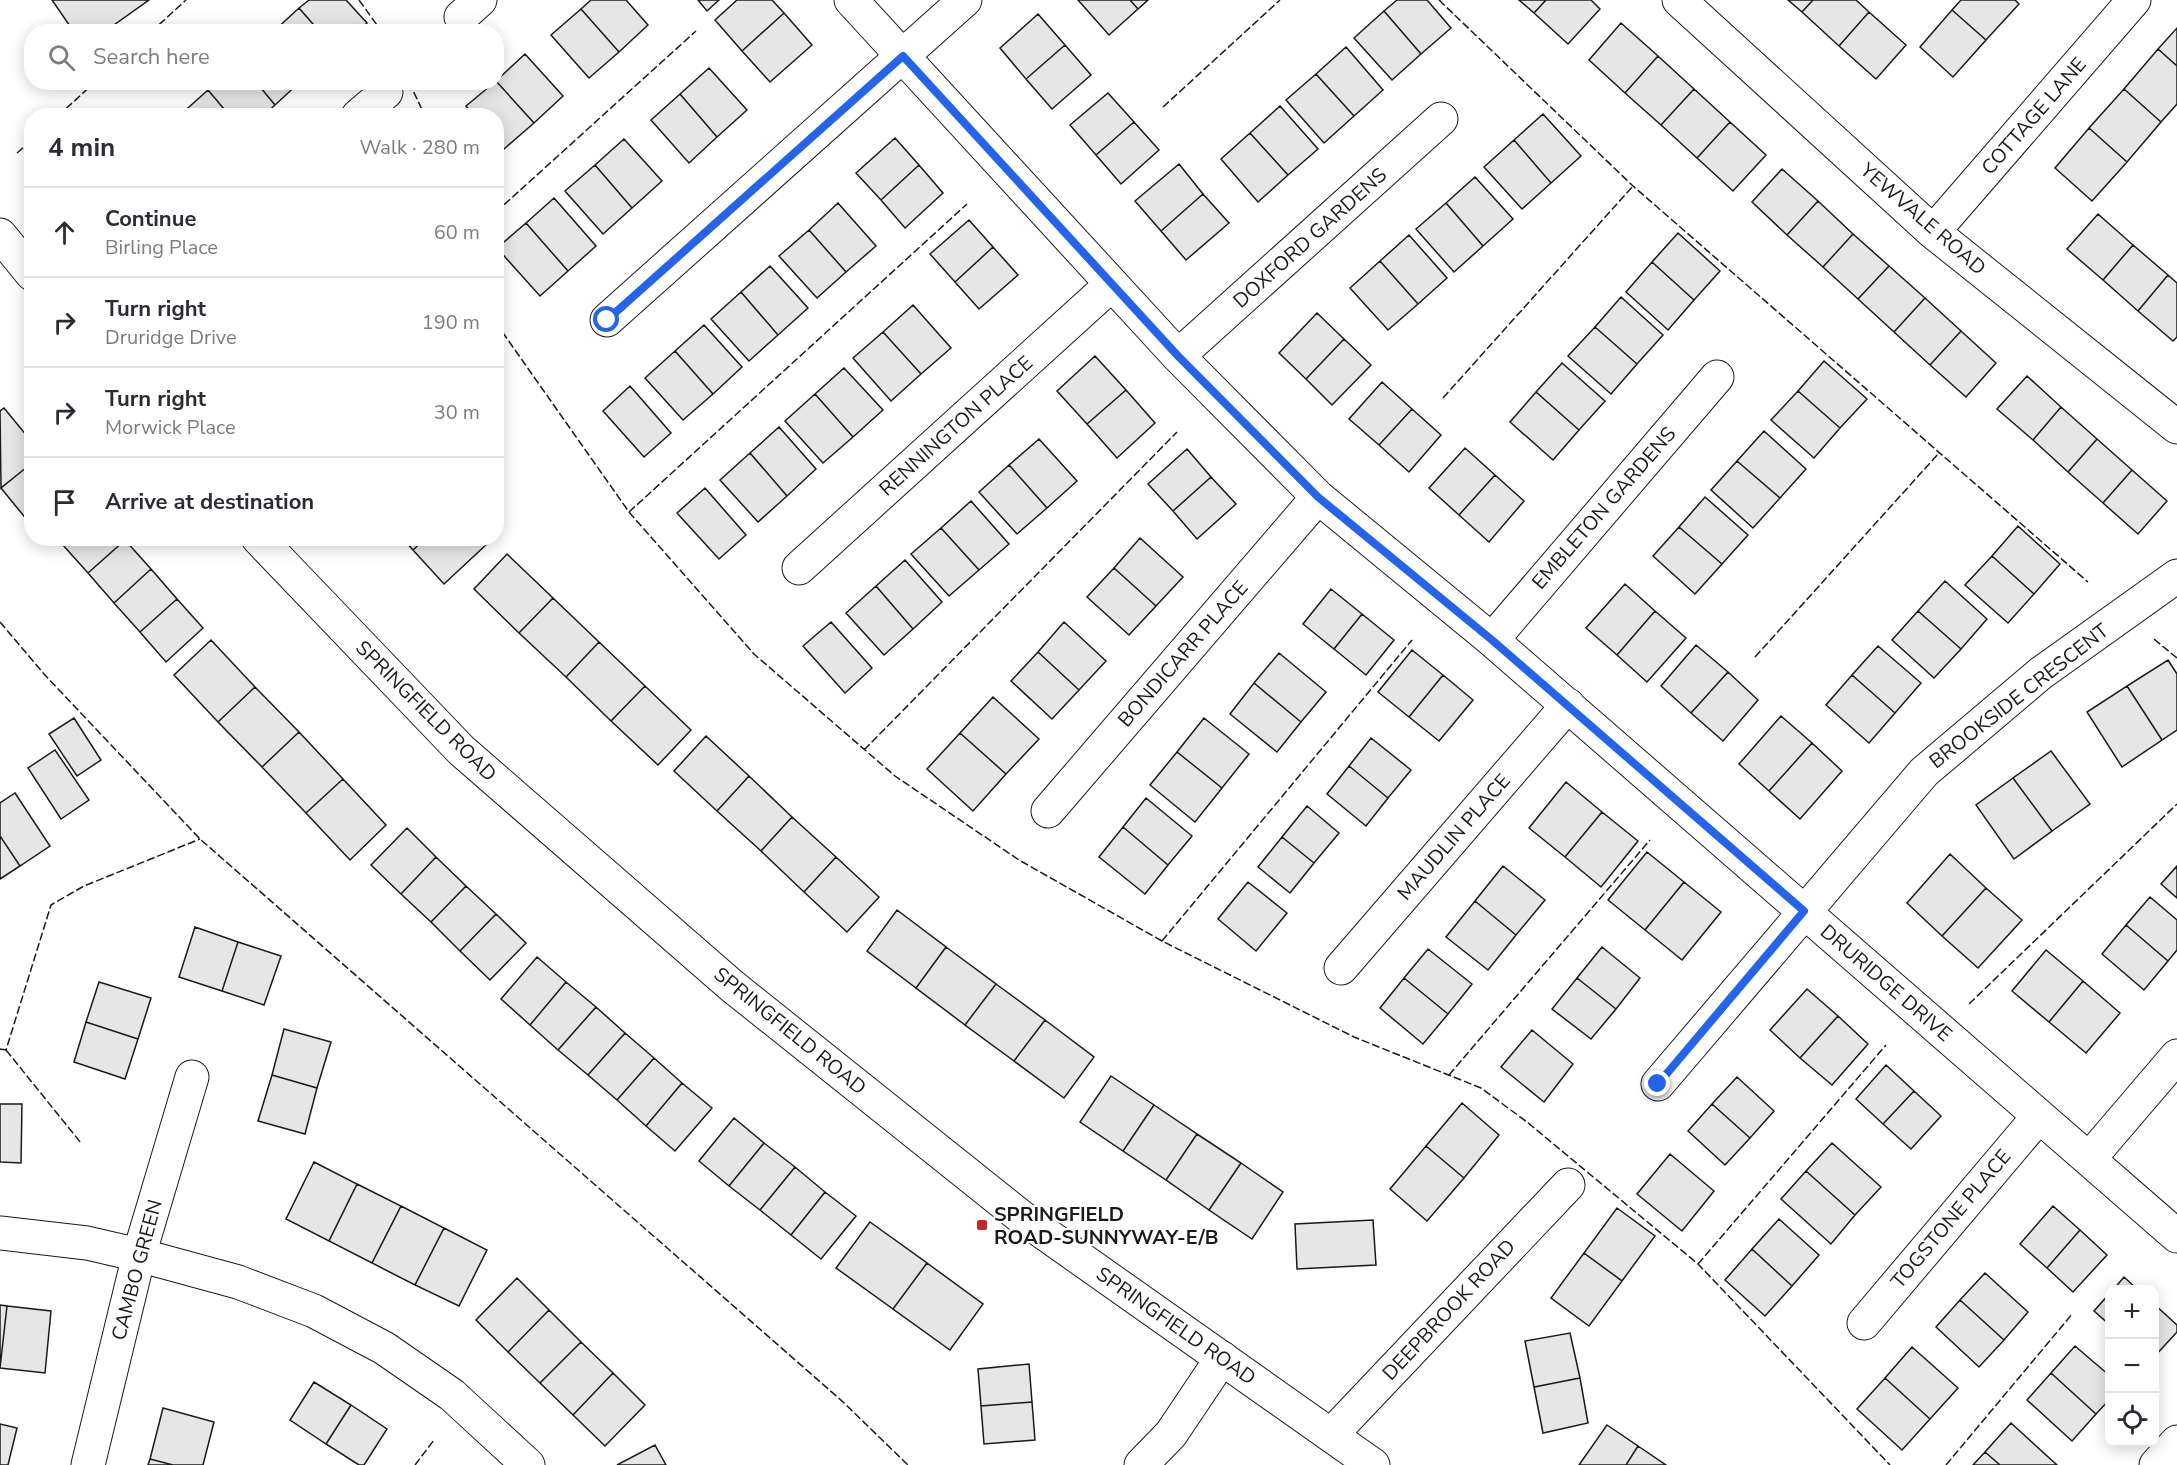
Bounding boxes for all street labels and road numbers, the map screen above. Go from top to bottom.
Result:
street label: COTTAGE LANE [1975,52,2093,180]
street label: YEWVALE ROAD [1854,156,1992,281]
street label: DOXFORD GARDENS [1227,162,1393,314]
street label: RENNINGTON PLACE [873,350,1039,502]
street label: EMBLETON GARDENS [1526,421,1682,595]
street label: BONDICARR PLACE [1112,575,1254,733]
street label: BROOKSIDE CRESCENT [1924,617,2114,775]
street label: SPRINGFIELD ROAD [350,635,502,787]
street label: MAUDLIN PLACE [1392,768,1516,906]
street label: DRURIDGE DRIVE [1814,918,1958,1048]
street label: SPRINGFIELD ROAD [708,961,872,1101]
street label: TOGSTONE PLACE [1885,1144,2017,1294]
street label: CAMBO GREEN [105,1197,169,1343]
street label: DEEPBROOK ROAD [1376,1234,1522,1386]
street label: SPRINGFIELD ROAD [1091,1261,1261,1391]

